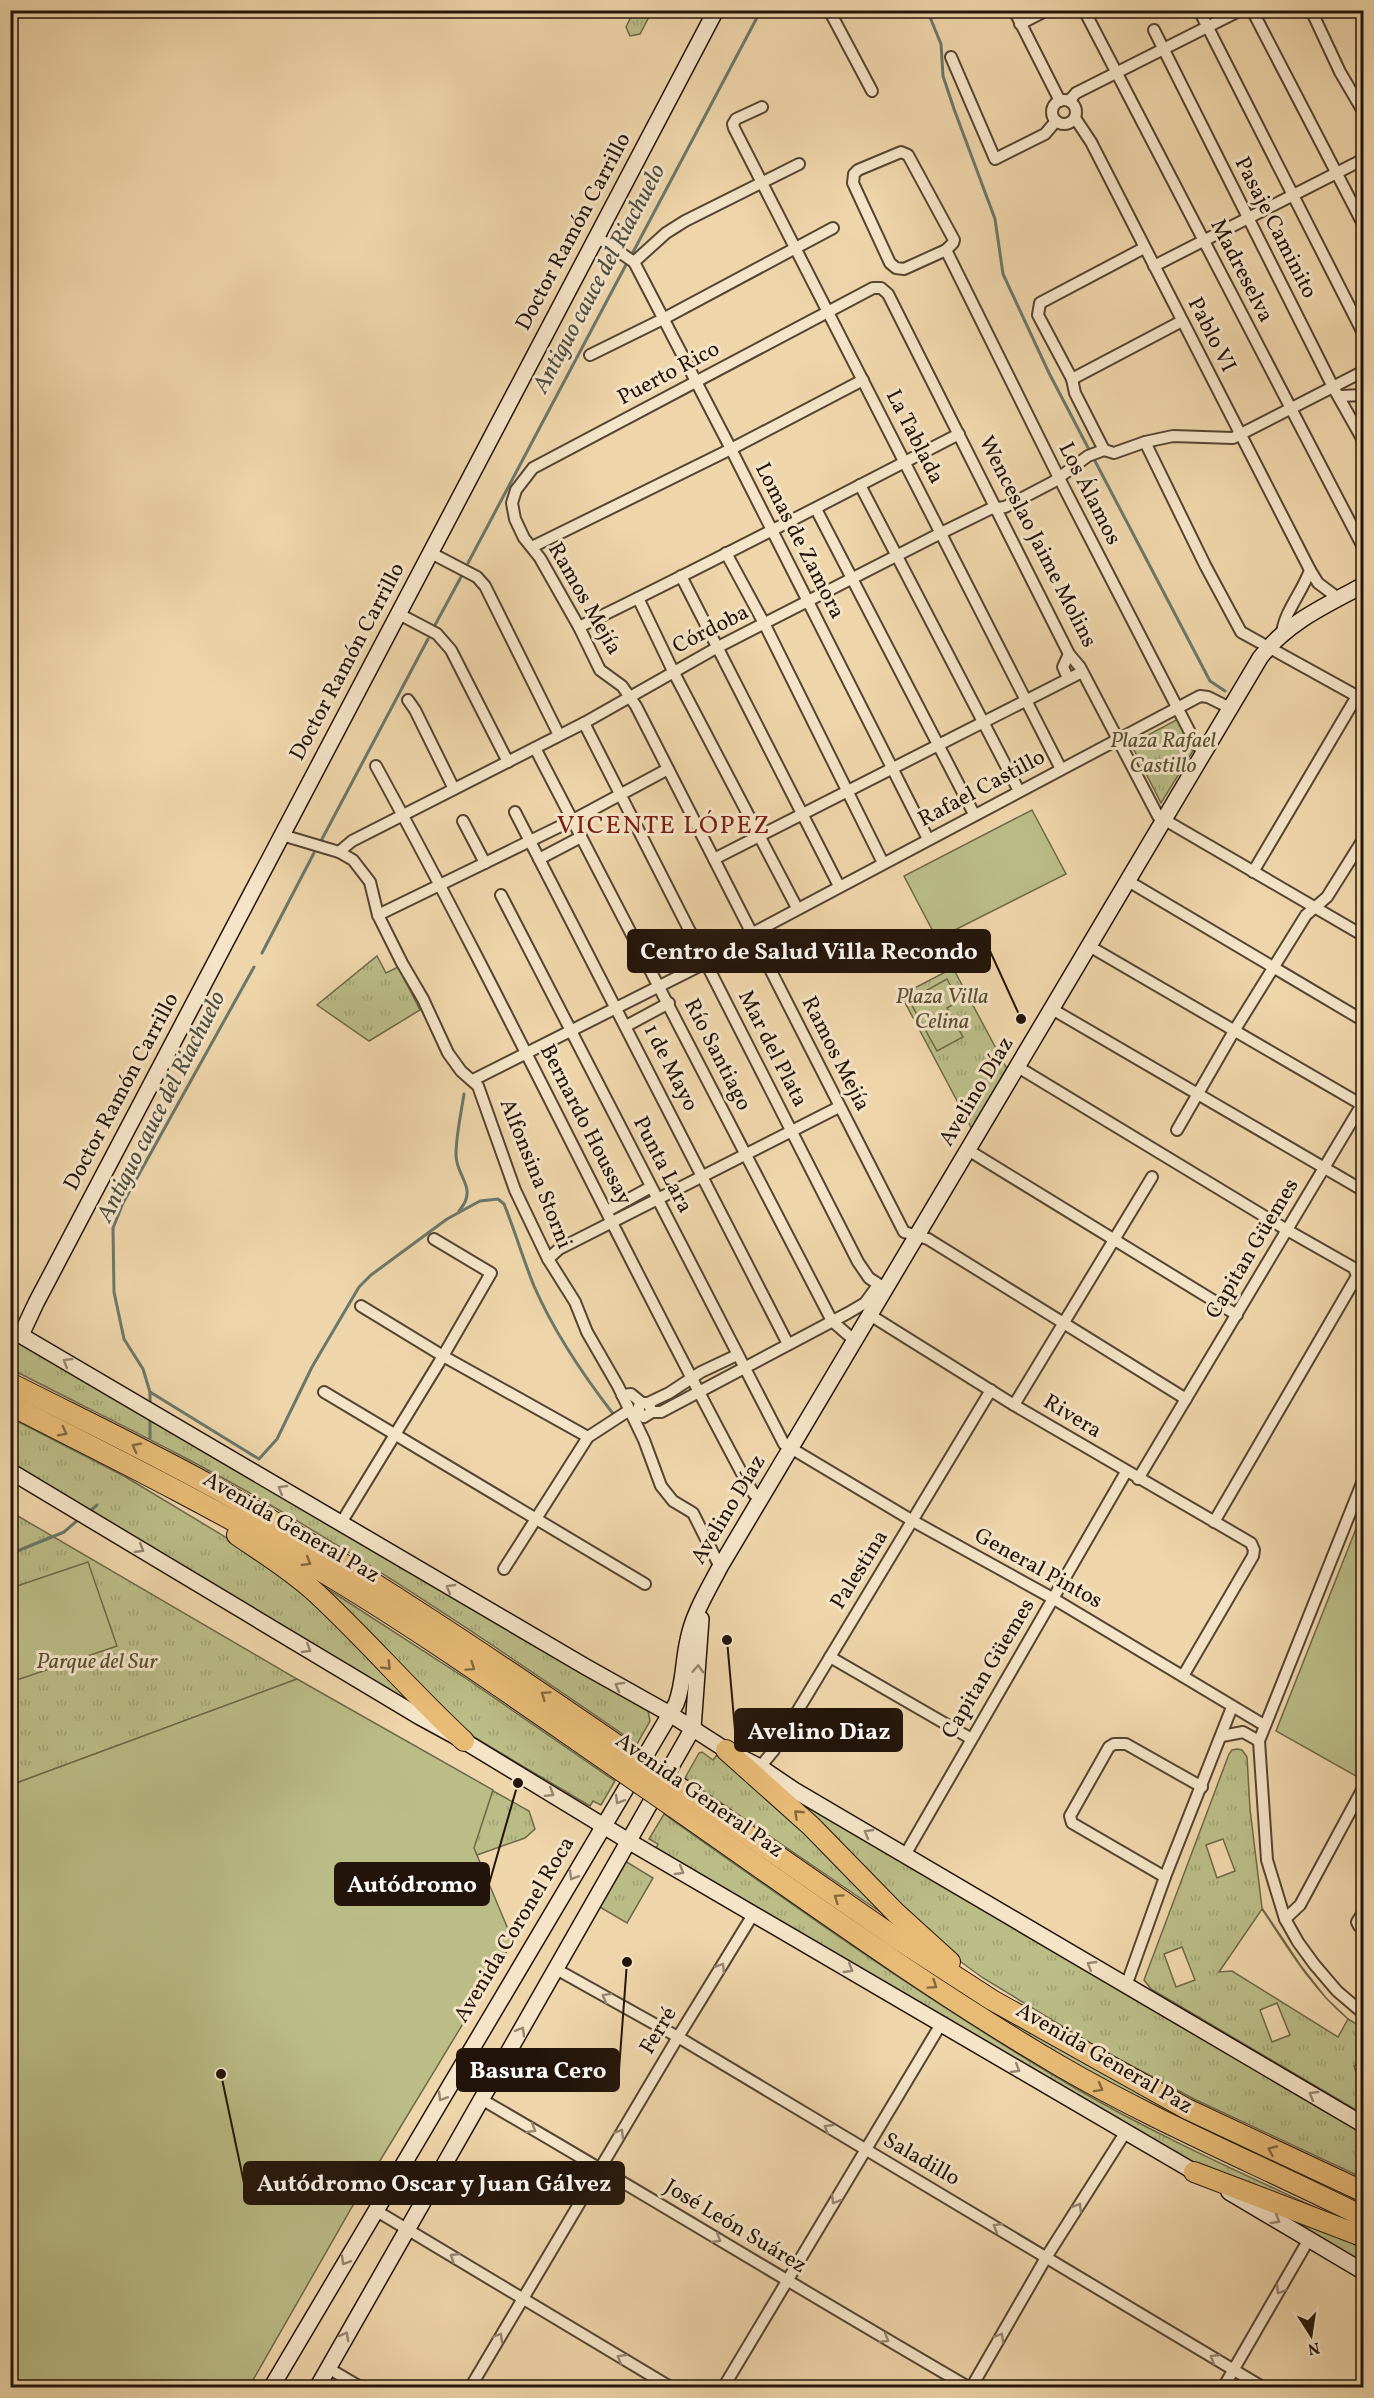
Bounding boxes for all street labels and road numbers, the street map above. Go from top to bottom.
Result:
street label: Doctor Ramón Carrillo [509,127,639,337]
street label: Pasaje Caminito [1226,152,1324,304]
street label: Madreselva [1202,214,1280,328]
street label: Pablo VI [1179,292,1243,378]
street label: Puerto Rico [612,334,726,414]
street label: La Tablada [877,384,951,490]
street label: Wenceslao Jaime Molins [970,431,1104,653]
street label: Los Álamos [1050,437,1128,551]
street label: Lomas de Zamora [746,457,852,625]
street label: Ramos Mejía [539,537,629,661]
street label: Doctor Ramón Carrillo [283,557,413,767]
street label: Córdoba [667,598,755,662]
street label: Rafael Castillo [913,742,1051,836]
street label: Mar del Plata [729,985,815,1113]
street label: Doctor Ramón Carrillo [57,987,187,1197]
street label: Ramos Mejía [793,991,877,1117]
street label: Río Santiago [675,993,759,1117]
street label: 1 de Mayo [635,1019,705,1117]
street label: Avelino Díaz [932,1031,1022,1153]
street label: Bernardo Houssay [531,1039,639,1211]
street label: Alfonsina Storni [491,1094,579,1254]
street label: Punta Lara [624,1111,700,1219]
street label: Capitan Güemes [1199,1173,1307,1325]
street label: Rivera [1037,1387,1107,1447]
street label: Avelino Díaz [684,1449,774,1571]
street label: Avenida General Paz [197,1465,385,1591]
street label: General Pintos [968,1521,1108,1617]
street label: Palestina [823,1524,897,1616]
street label: Capitan Güemes [935,1593,1043,1745]
street label: Avenida General Paz [608,1726,790,1866]
street label: Avenida Coronel Roca [447,1831,583,2029]
street label: Avenida General Paz [1010,1996,1198,2122]
street label: Ferré [633,2001,685,2061]
street label: Saladillo [877,2125,965,2195]
street label: José León Suárez [658,2172,812,2282]

